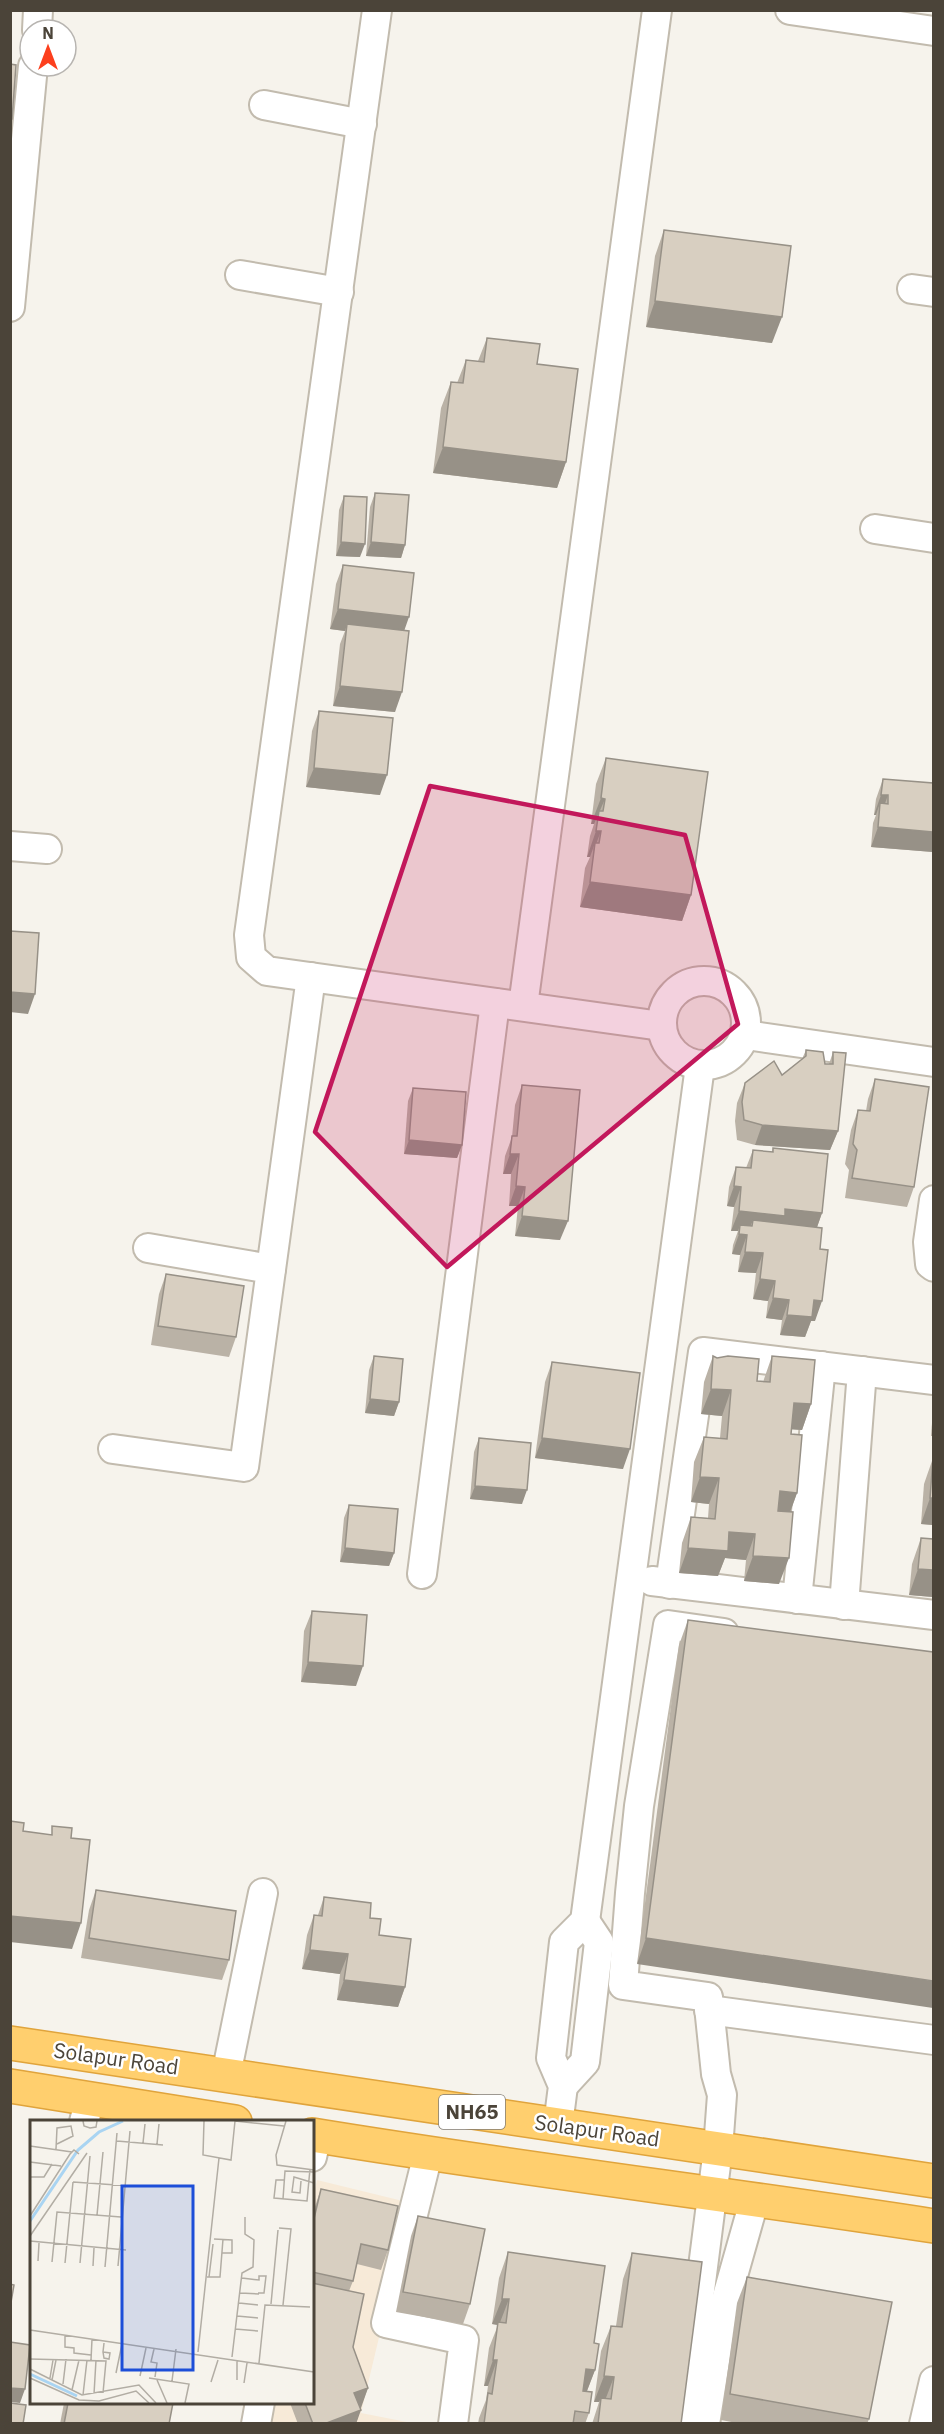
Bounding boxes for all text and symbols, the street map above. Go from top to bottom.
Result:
north arrow [18,18,78,78]
text: N [42,23,54,43]
street label: Solapur Road [52,2035,180,2081]
road number: NH65 [439,2095,505,2129]
street label: Solapur Road [533,2107,661,2153]
inset map [30,2120,314,2404]

